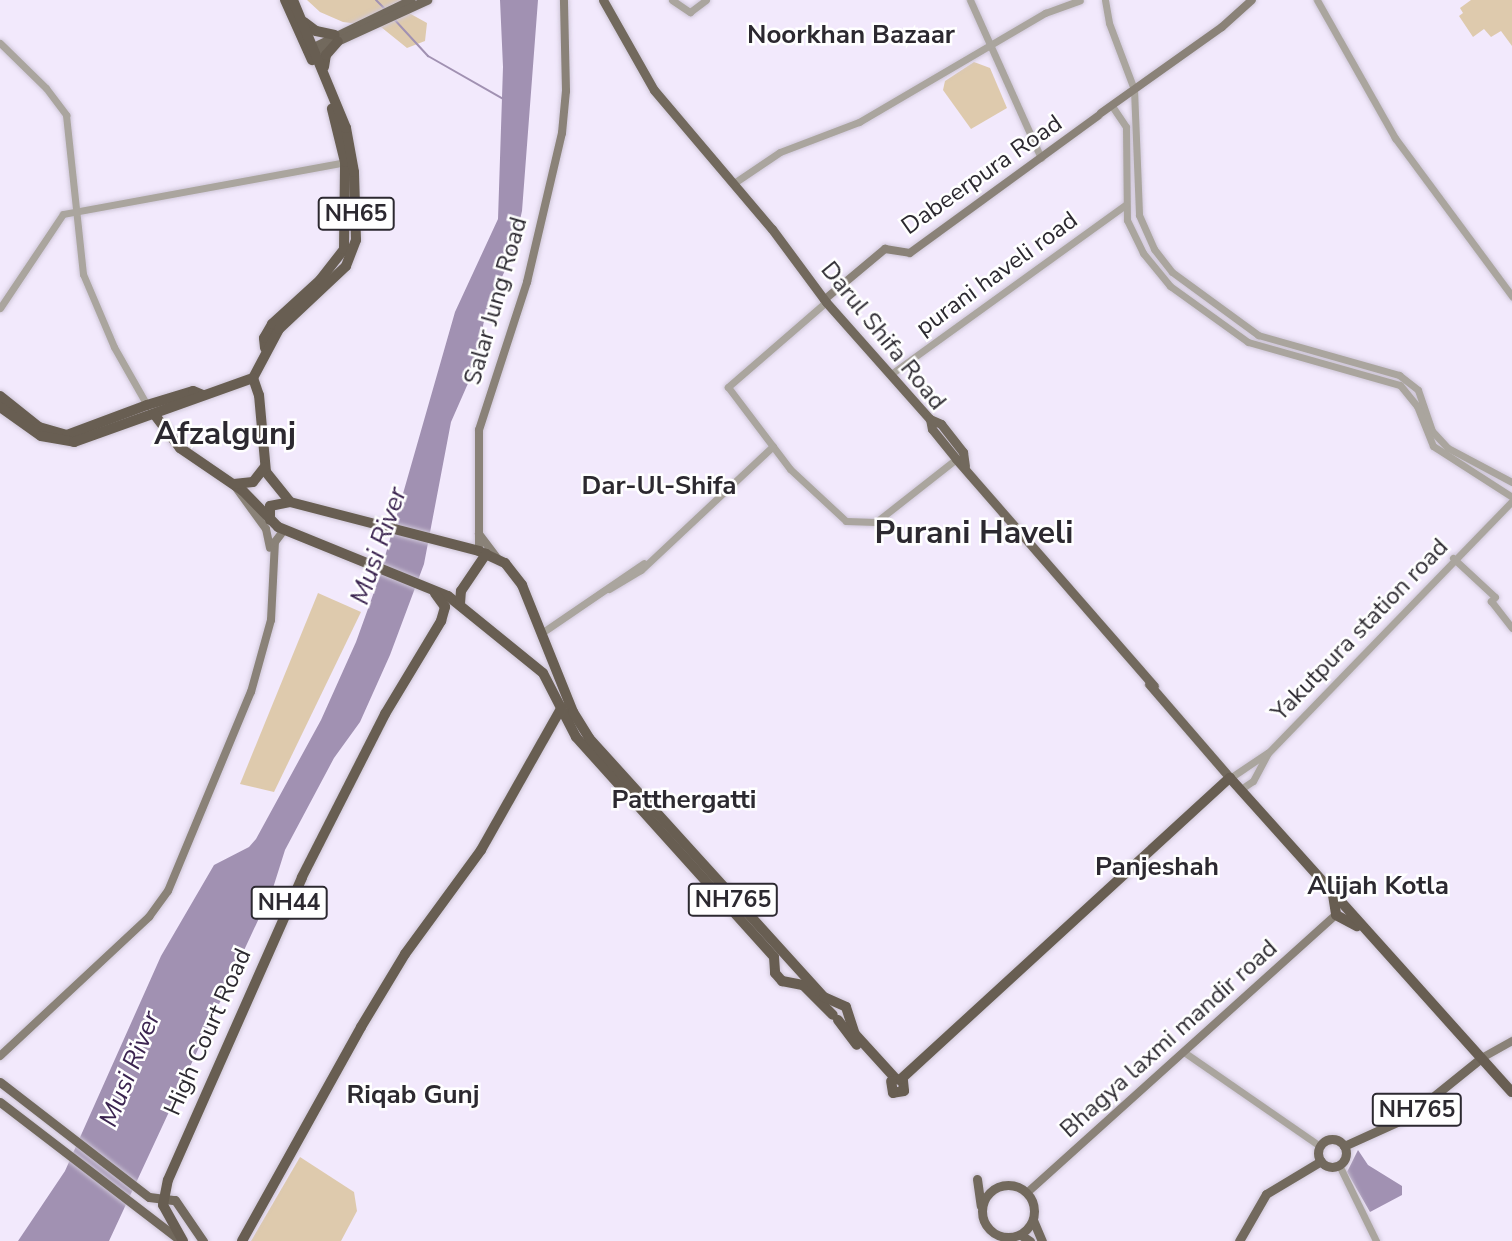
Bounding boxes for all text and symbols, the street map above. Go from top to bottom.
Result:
district label: Noorkhan Bazaar [747,19,955,51]
street label: Dabeerpura Road [896,109,1068,241]
road number: NH65 [318,195,394,234]
street label: purani haveli road [911,206,1083,342]
street label: Salar Jung Road [458,214,534,388]
street label: Darul Shifa Road [814,256,952,416]
district label: Afzalgunj [154,415,296,453]
district label: Dar-Ul-Shifa [582,470,736,502]
water label: Musi River [344,483,414,609]
district label: Purani Haveli [875,514,1073,552]
street label: Yakutpura station road [1266,533,1454,727]
district label: Patthergatti [612,784,756,816]
district label: Panjeshah [1095,851,1219,883]
district label: Alijah Kotla [1307,870,1449,902]
road number: NH765 [688,880,778,920]
road number: NH44 [250,884,328,922]
street label: Bhagya laxmi mandir road [1055,934,1283,1144]
street label: High Court Road [158,944,258,1120]
water label: Musi River [93,1007,167,1131]
district label: Riqab Gunj [346,1079,480,1111]
road number: NH765 [1372,1091,1462,1130]

